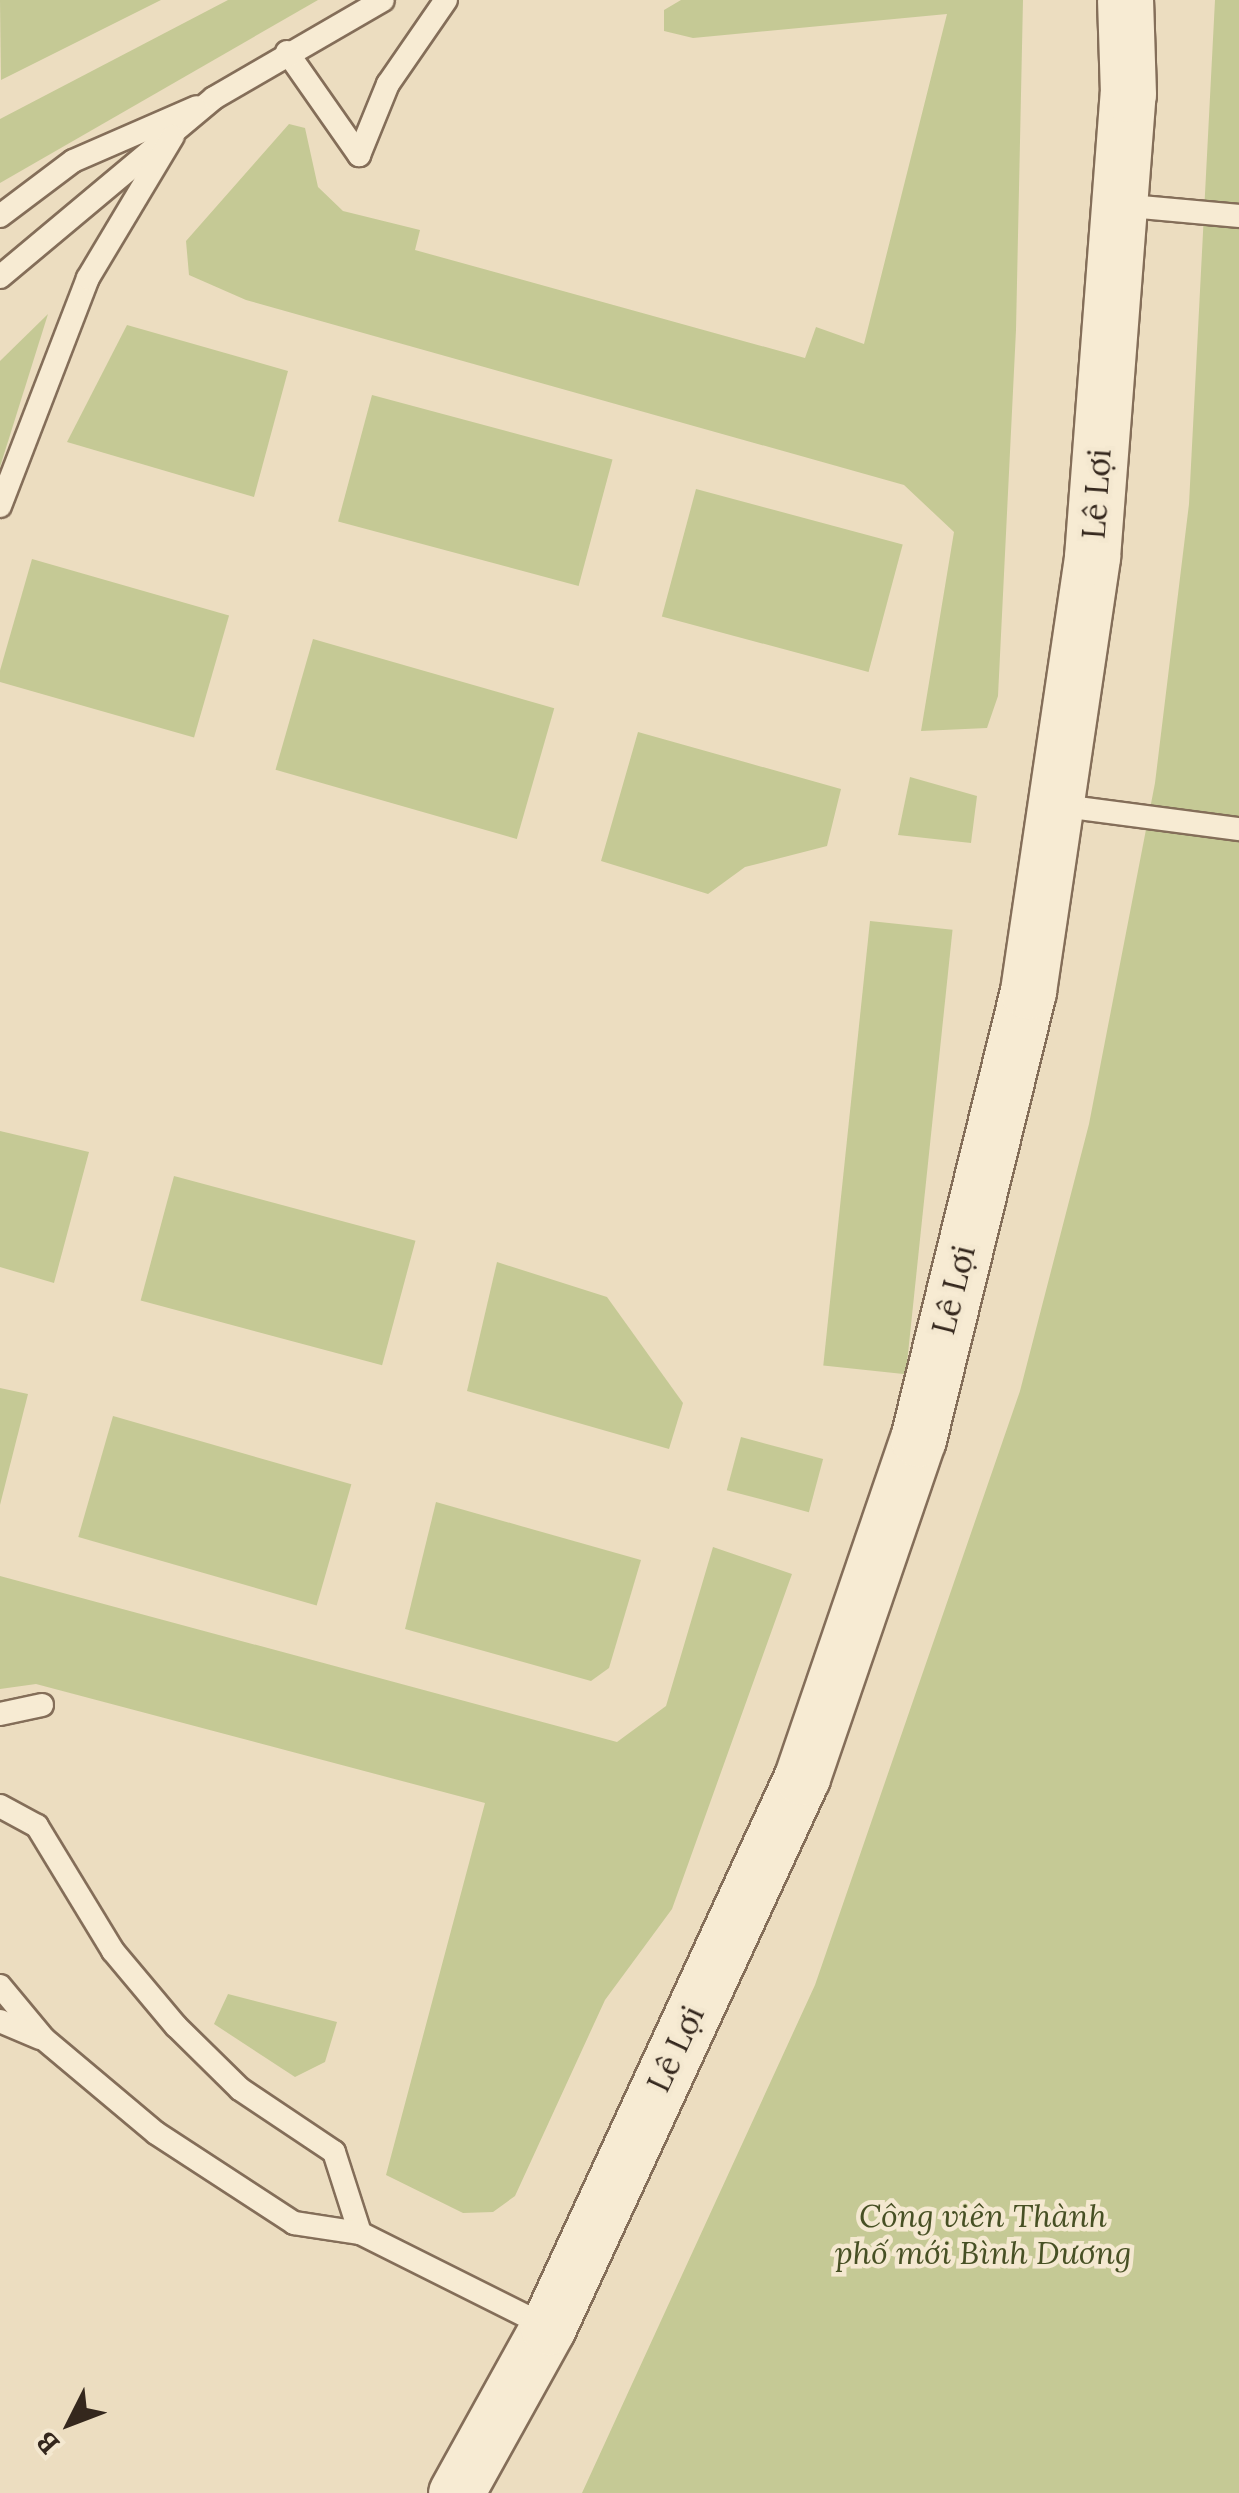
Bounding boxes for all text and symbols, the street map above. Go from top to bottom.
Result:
street label: Lê Lợi [1075,448,1119,540]
street label: Lê Lợi [924,1241,984,1339]
street label: Lê Lợi [639,2000,713,2098]
park label: Công viên Thành phố mới Bình Dương [834,2198,1132,2273]
north arrow [20,2373,120,2473]
text: B [28,2424,67,2462]

